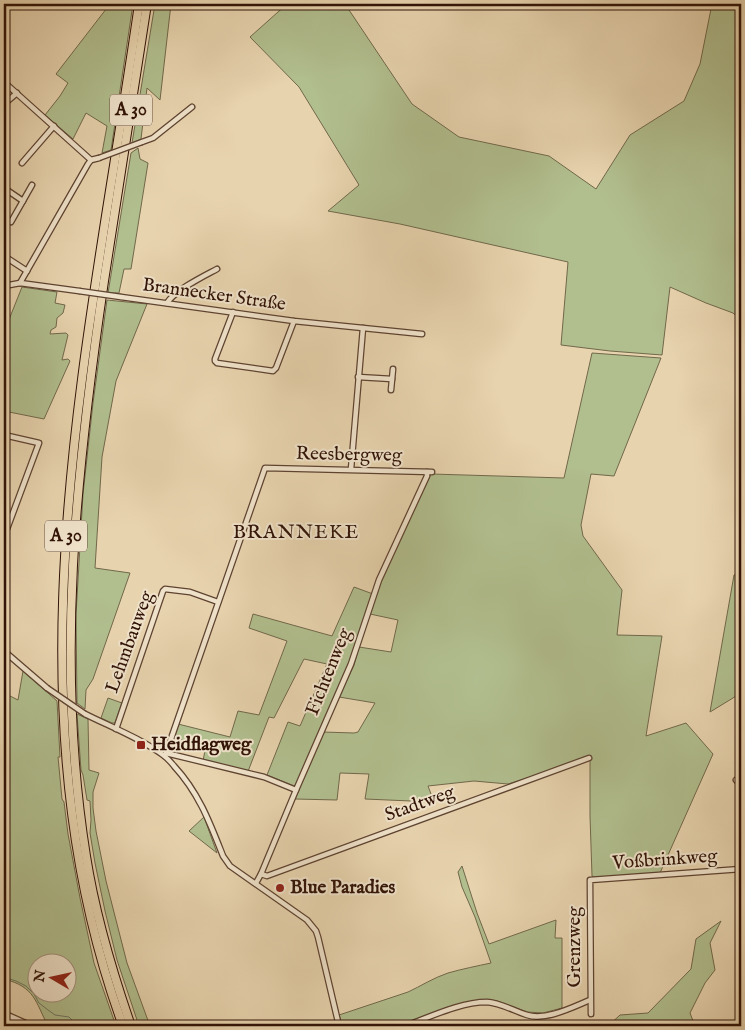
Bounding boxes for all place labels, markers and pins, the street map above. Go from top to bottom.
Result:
place label: Heidflagweg [151,733,252,757]
marker: Heidflagweg [135,739,147,751]
place label: Blue Paradies [290,876,396,900]
marker: Blue Paradies [274,882,286,894]

